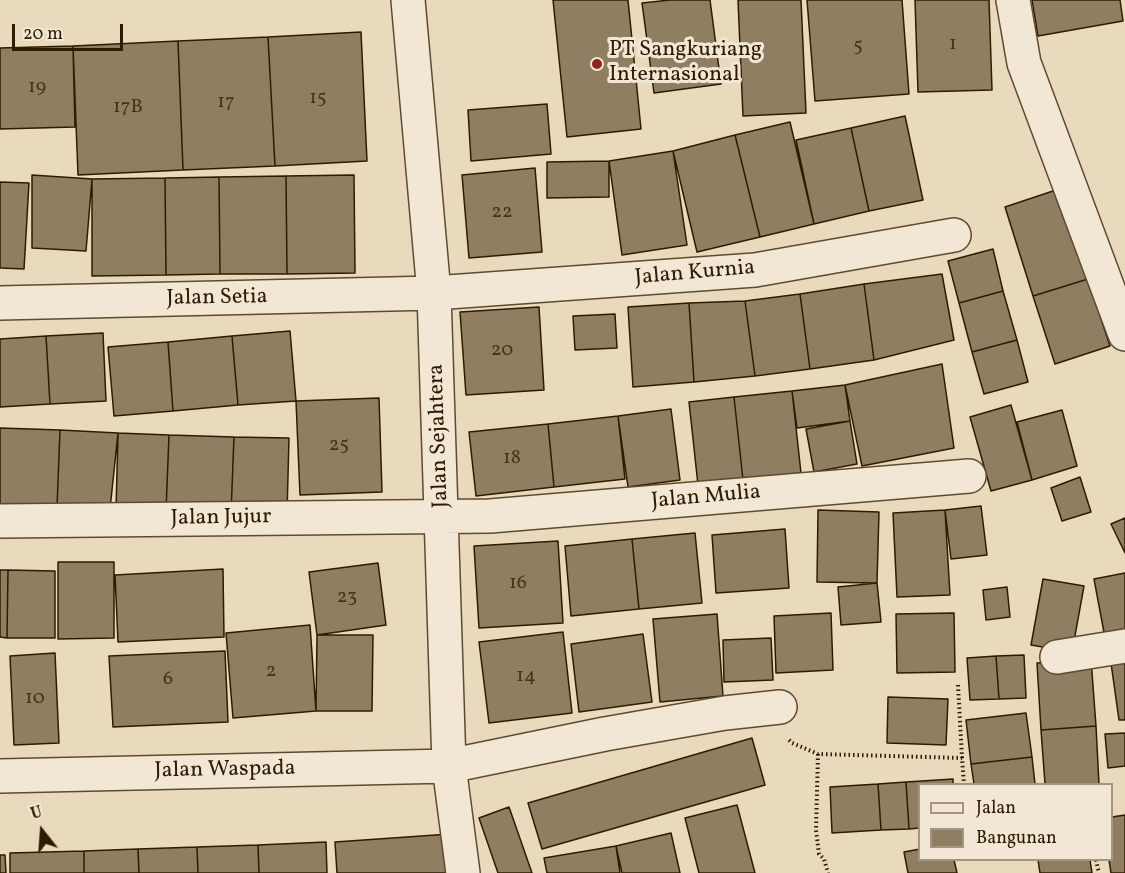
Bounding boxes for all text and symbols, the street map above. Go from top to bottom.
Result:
scale bar [15,12,126,50]
text: 20 m [23,22,63,47]
house number: 1 [949,33,957,57]
house number: 5 [853,35,863,59]
place label: PT Sangkuriang Internasional [609,38,762,90]
marker: PT Sangkuriang Internasional [590,57,604,71]
house number: 19 [28,76,46,100]
house number: 15 [309,87,327,111]
house number: 17 [217,91,235,115]
house number: 17B [113,96,143,120]
house number: 22 [491,201,513,225]
street label: Jalan Kurnia [634,256,756,292]
street label: Jalan Setia [166,285,268,313]
house number: 20 [491,339,513,363]
street label: Jalan Sejahtera [424,363,456,509]
house number: 25 [329,434,349,458]
house number: 18 [503,447,521,471]
street label: Jalan Mulia [650,480,762,516]
street label: Jalan Jujur [170,505,272,533]
house number: 16 [509,572,527,596]
house number: 23 [337,586,357,610]
house number: 2 [266,660,276,684]
house number: 14 [516,665,536,689]
house number: 6 [163,668,173,692]
house number: 10 [25,687,45,711]
street label: Jalan Waspada [154,757,296,785]
legend [918,783,1113,861]
text: Jalan [976,796,1016,821]
north arrow [12,801,72,861]
text: U [28,802,45,826]
text: Bangunan [976,826,1057,851]

